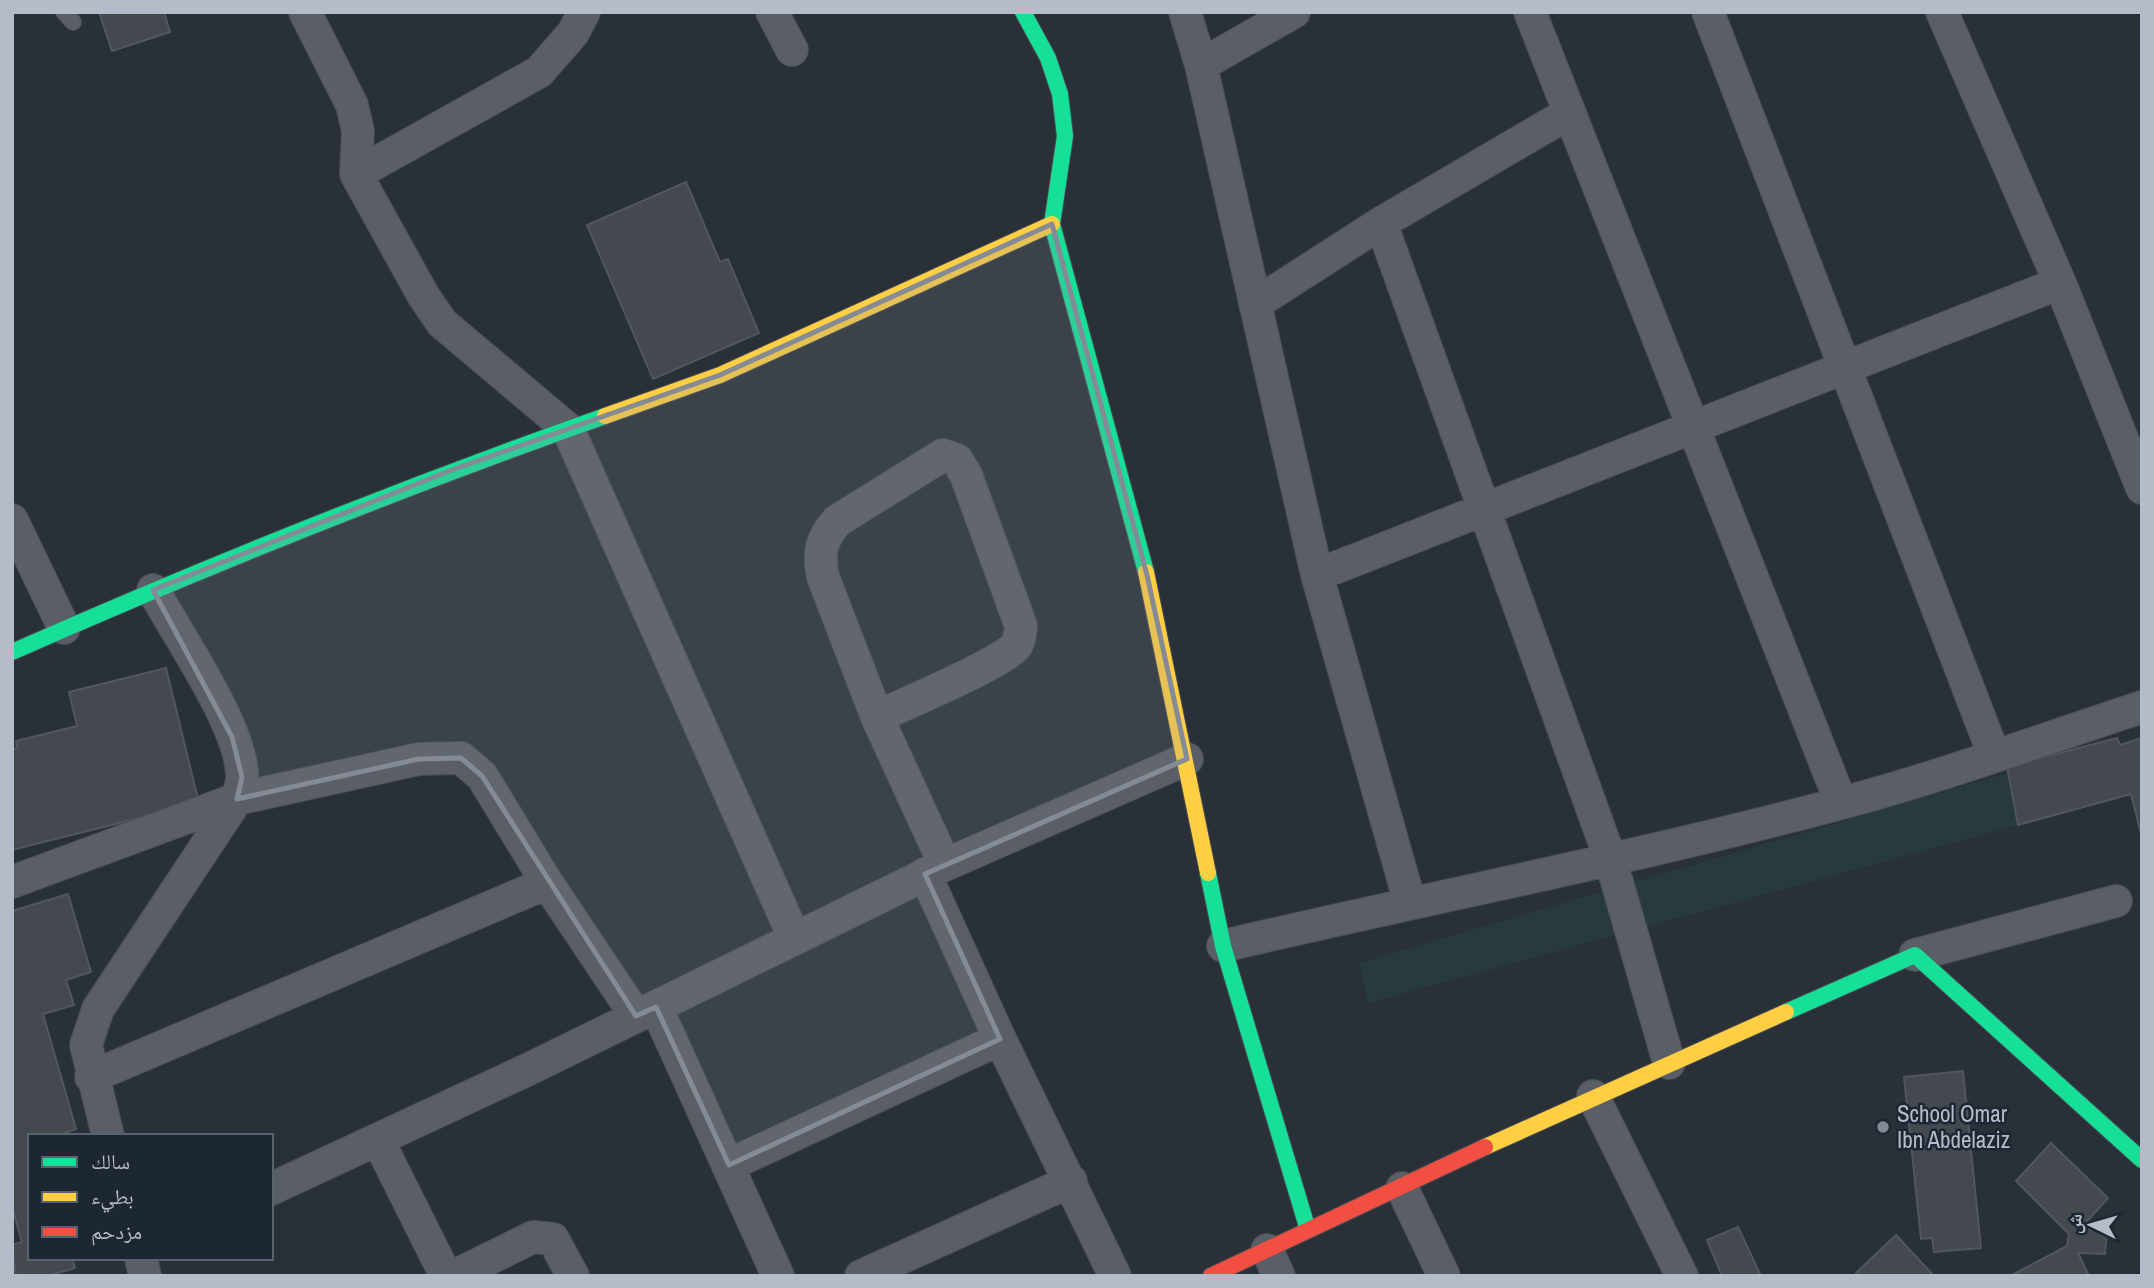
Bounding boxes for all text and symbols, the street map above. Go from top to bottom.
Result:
place label: School Omar Ibn Abdelaziz [1897,1098,2010,1155]
marker: School Omar Ibn Abdelaziz [1875,1119,1891,1135]
legend [28,1134,273,1260]
text: سالك [91,1147,130,1176]
text: بطيء [91,1182,134,1213]
north arrow [2056,1190,2126,1260]
text: ش [2060,1212,2088,1235]
text: مزدحم [91,1217,142,1246]

